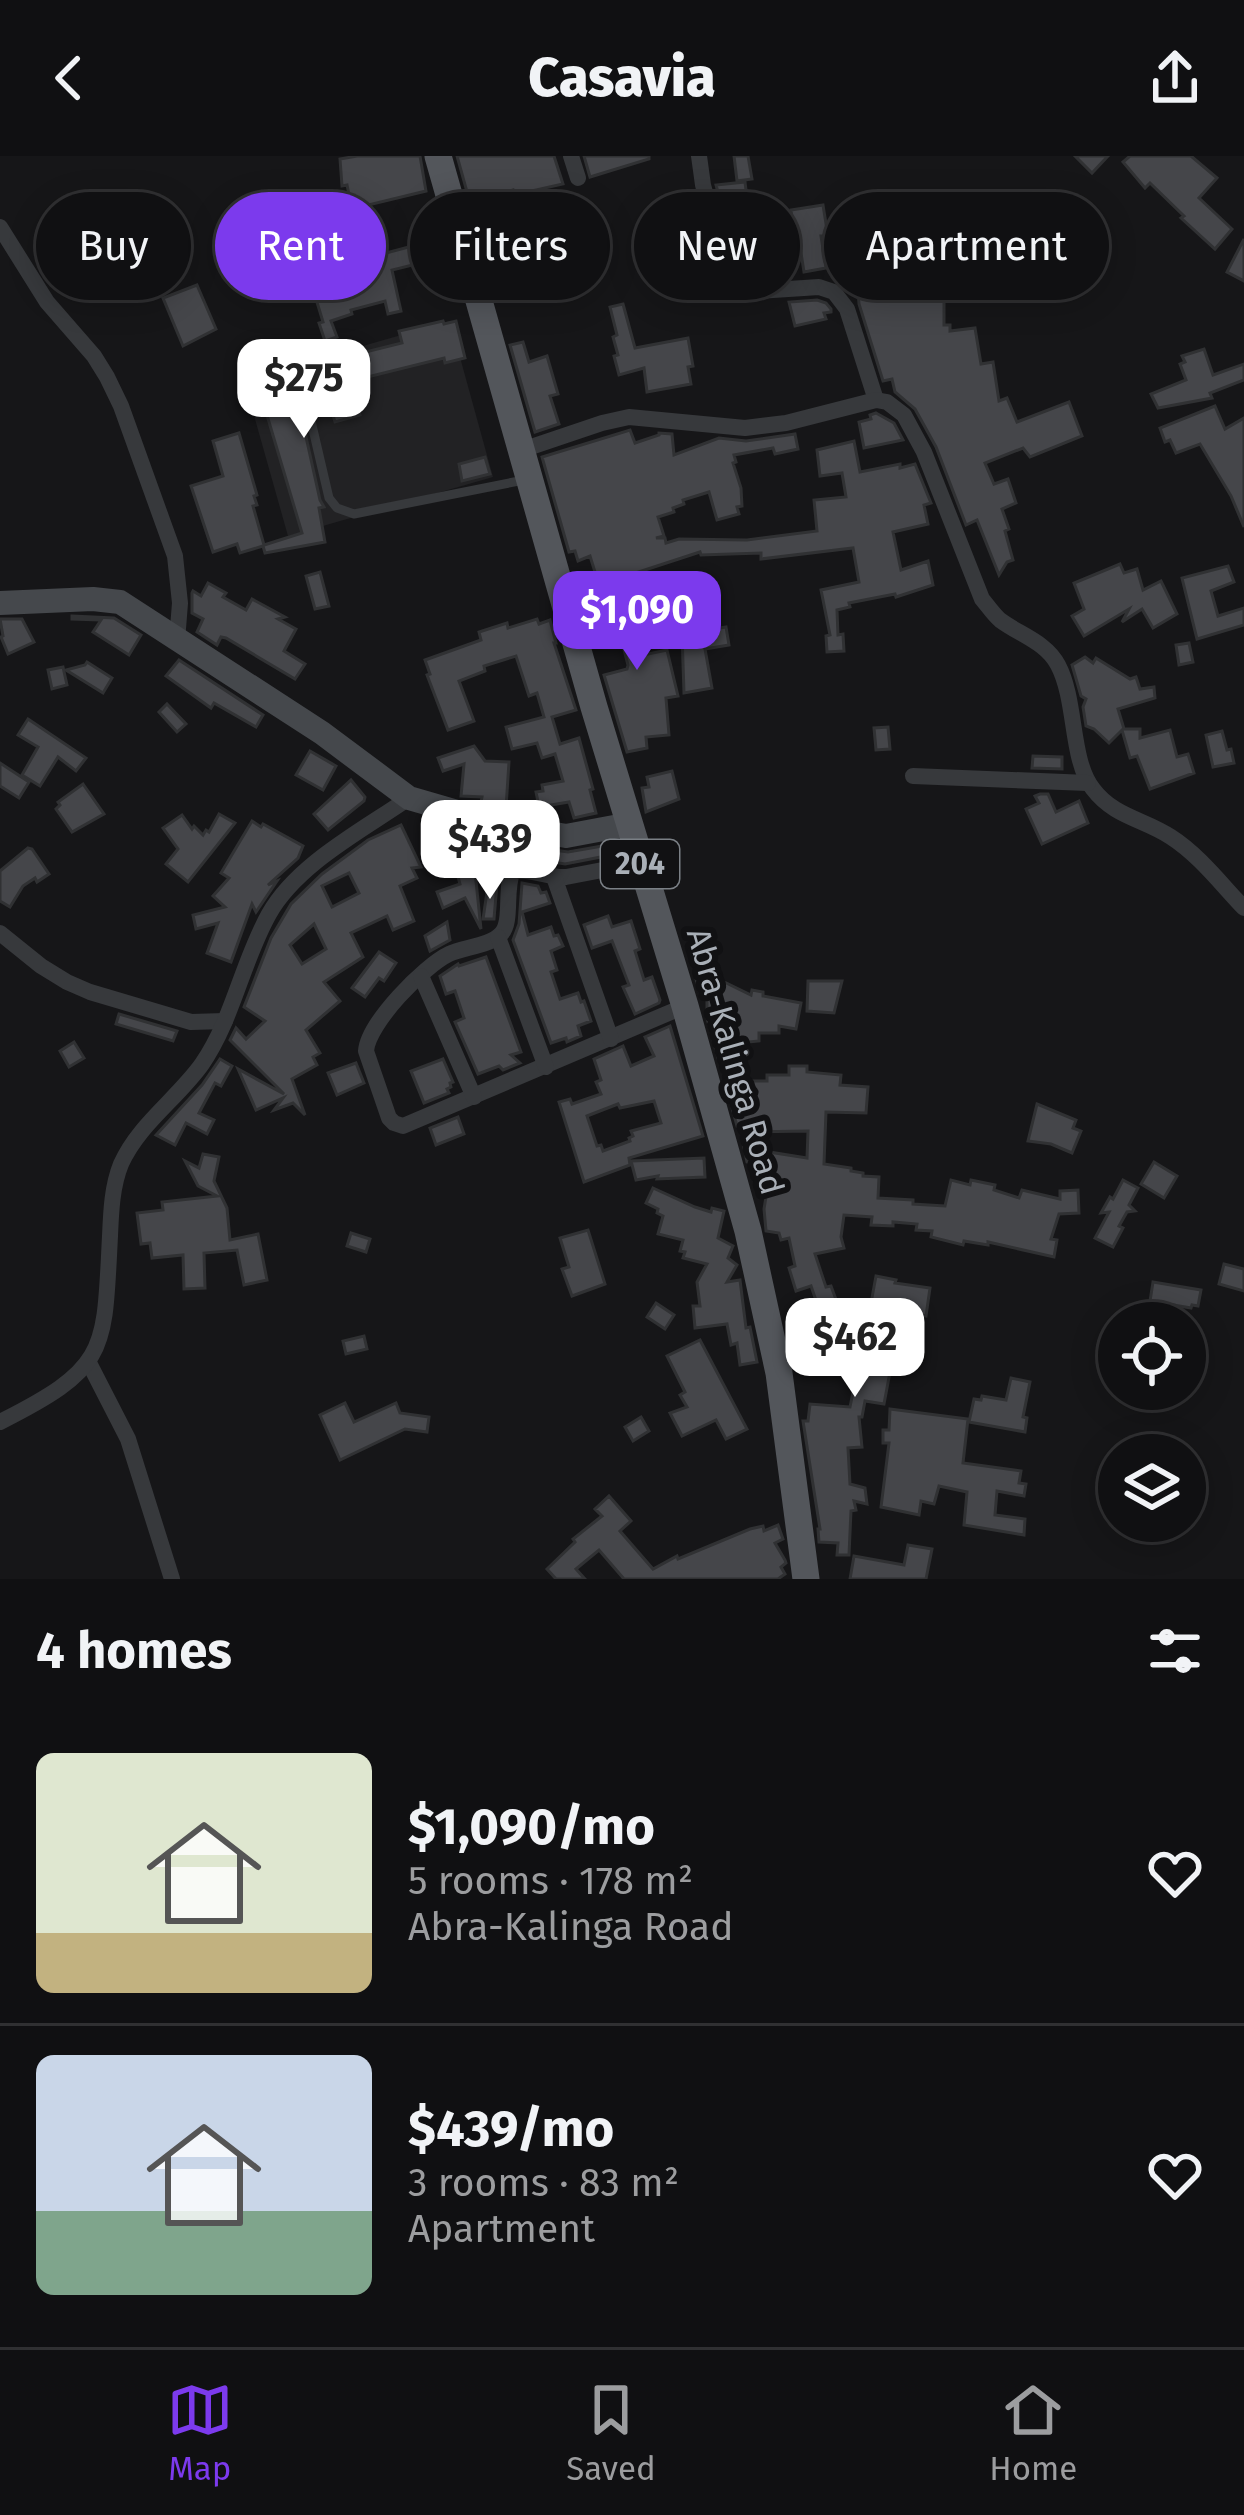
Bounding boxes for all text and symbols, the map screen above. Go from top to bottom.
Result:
icon: back [36,45,102,111]
icon: share [1142,45,1208,111]
text: Casavia [528,46,716,110]
chip: Buy [36,192,191,300]
chip: Rent [215,192,386,300]
chip: Filters [410,192,610,300]
chip: New [634,192,800,300]
chip: Apartment [824,192,1109,300]
pin: $275 [233,339,375,441]
text: $275 [264,355,344,401]
pin: $1,090 [539,571,735,673]
text: $1,090 [580,587,694,633]
pin: $439 [419,800,561,902]
text: $439 [448,816,532,862]
road number: 204 [601,840,679,888]
street label: Abra-Kalinga Road [678,923,792,1199]
pin: $462 [784,1298,926,1400]
map controls [1098,1302,1206,1542]
button: locate [1098,1302,1206,1410]
text: $462 [812,1314,898,1360]
button: layers [1098,1434,1206,1542]
icon: filters [1142,1618,1208,1684]
text: 4 homes [36,1620,232,1682]
text: $1,090/mo [408,1796,655,1858]
icon: home [132,1801,276,1945]
icon: heart [1142,1840,1208,1906]
text: 5 rooms · 178 m² [408,1858,693,1904]
text: Abra-Kalinga Road [408,1904,734,1950]
text: $439/mo [408,2098,614,2160]
icon: home [132,2103,276,2247]
icon: heart [1142,2142,1208,2208]
text: 3 rooms · 83 m² [408,2160,679,2206]
text: Apartment [408,2206,595,2252]
tab: Map [167,2377,233,2489]
tab: Saved [566,2377,656,2489]
tab: Home [989,2377,1077,2489]

